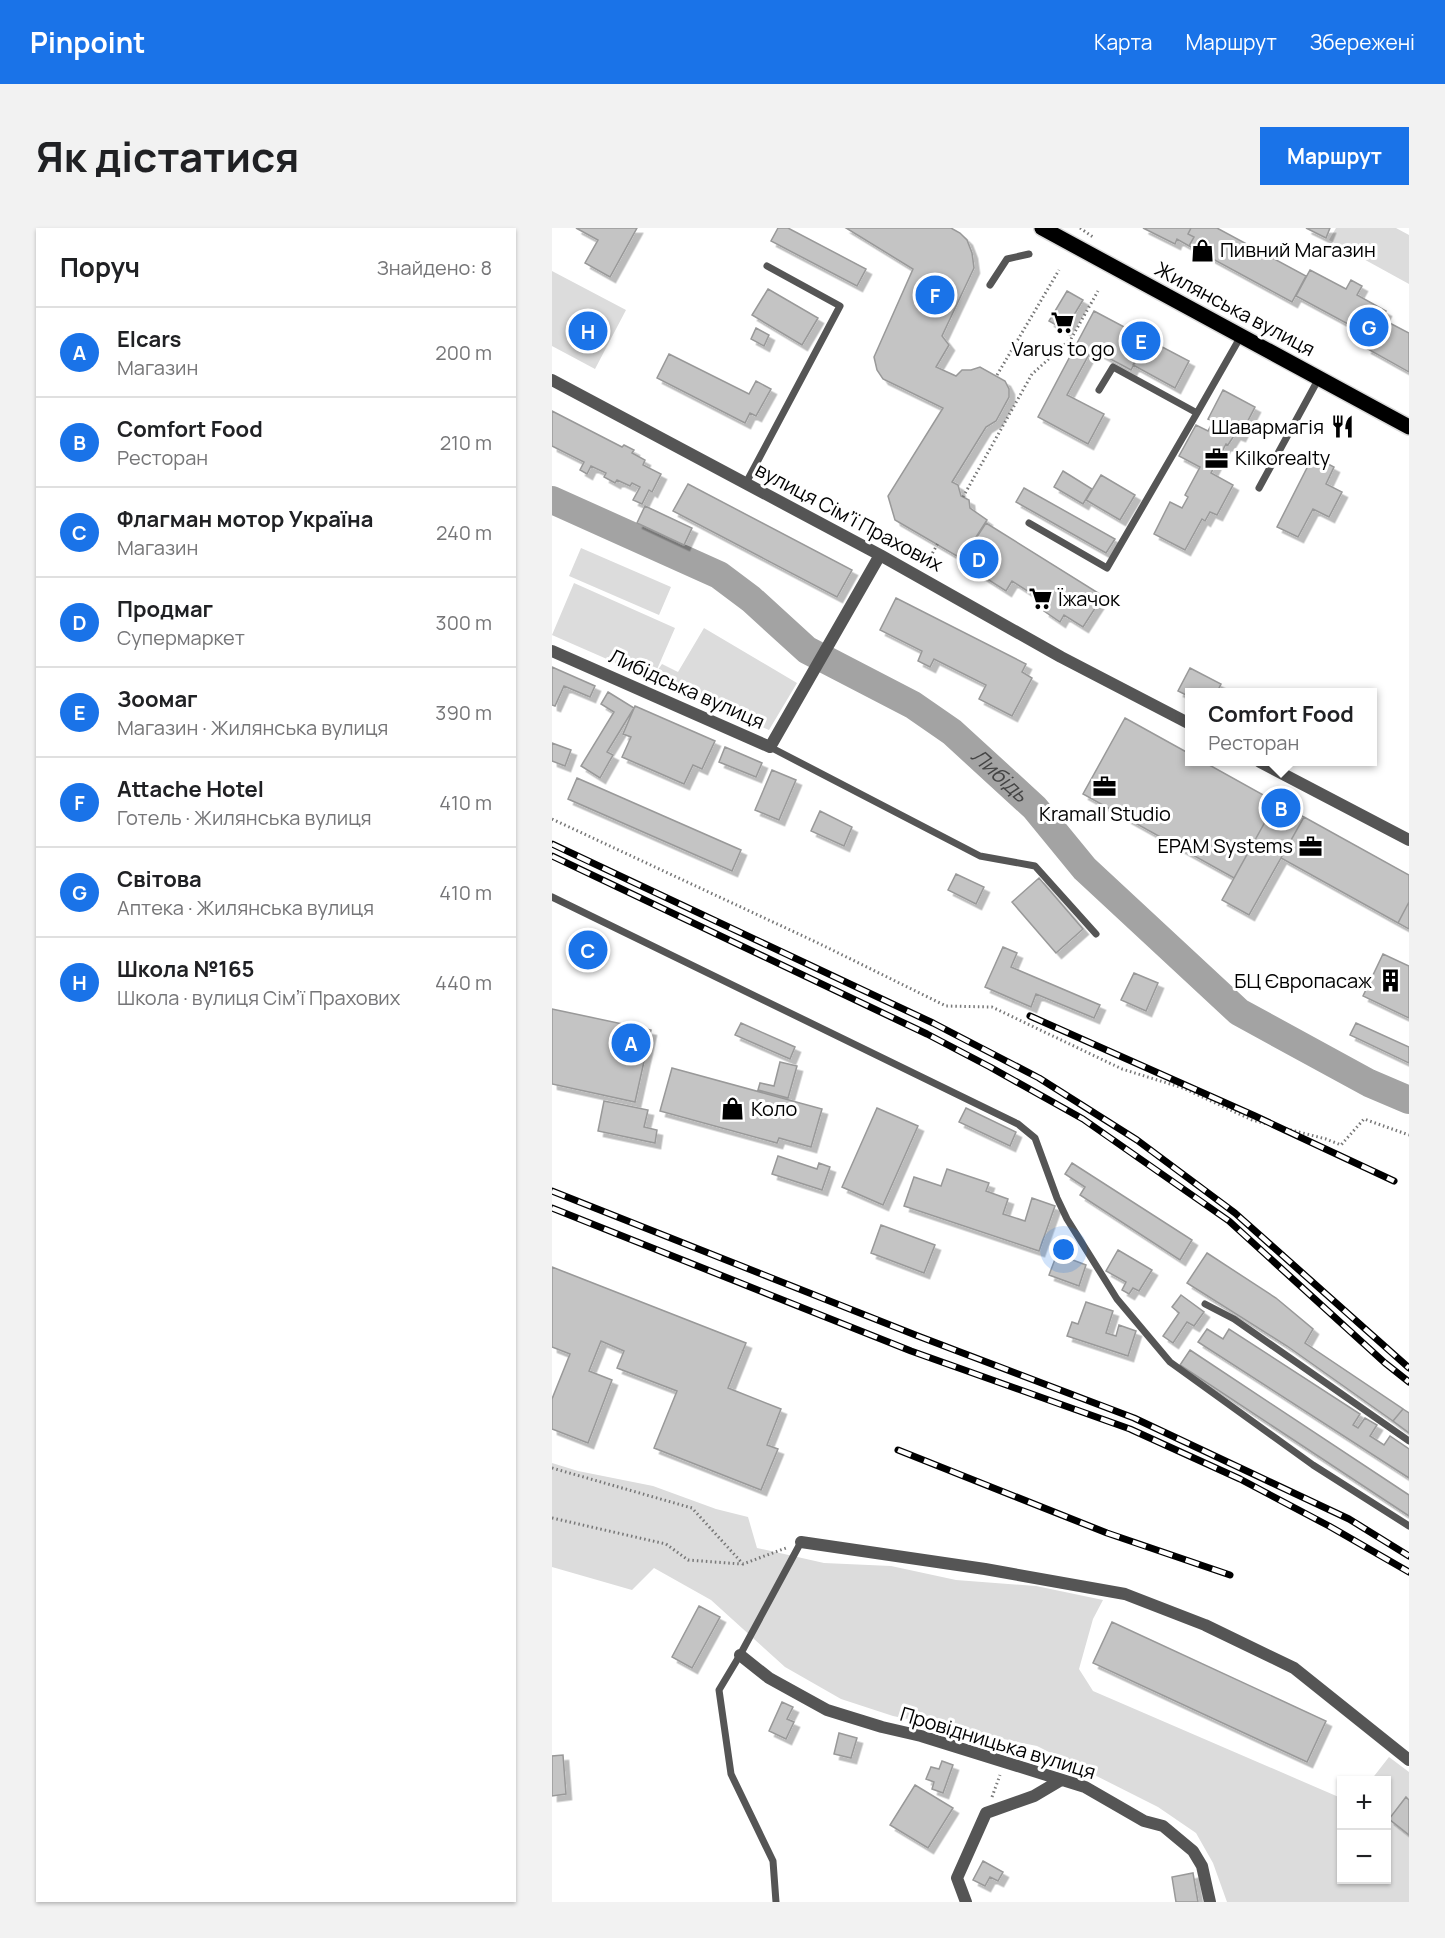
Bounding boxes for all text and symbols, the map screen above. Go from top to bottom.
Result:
text: Pinpoint [30,23,145,61]
text: Карта [1094,28,1152,56]
text: Маршрут [1185,28,1277,56]
text: Збережені [1310,28,1415,56]
text: Як дістатися [36,127,299,185]
button: Маршрут [1260,127,1409,185]
place label: Пивний Магазин [1220,236,1376,263]
shop icon: Пивний Магазин [1189,237,1215,263]
text: Поруч [60,249,140,285]
text: Знайдено: 8 [377,254,492,281]
street label: Жилянська вулиця [1151,255,1320,362]
pin: F [916,272,955,318]
pin: G [1350,304,1388,350]
pin: H [568,308,608,354]
supermarket icon: Varus to go [1050,309,1076,335]
pin: E [1122,318,1160,364]
text: Elcars [117,324,181,354]
place label: Varus to go [1012,335,1115,362]
text: A [73,339,86,366]
text: 200 m [435,339,492,366]
text: Магазин [117,354,198,381]
place label: Шавармагія [1211,413,1324,440]
text: Comfort Food [117,414,263,444]
restaurant icon: Шавармагія [1329,414,1355,440]
text: B [73,429,86,456]
text: 210 m [440,429,492,456]
text: Ресторан [117,444,208,471]
place label: Kilkorealty [1235,444,1331,471]
office icon: Kilkorealty [1204,445,1230,471]
street label: вулиця Сімʼї Прахових [751,456,948,578]
text: Флагман мотор Україна [117,504,373,534]
text: C [72,519,87,546]
text: 240 m [436,519,492,546]
text: Магазин [117,534,198,561]
pin: D [960,536,998,582]
place label: Їжачок [1057,585,1121,612]
supermarket icon: Їжачок [1027,586,1053,612]
text: Продмаг [117,594,213,624]
text: D [72,609,87,636]
text: 300 m [436,609,492,636]
text: Супермаркет [117,624,245,651]
street label: Либідська вулиця [605,642,769,735]
text: Зоомаг [117,684,198,714]
popup [1185,688,1377,766]
text: E [74,699,85,726]
text: 390 m [435,699,492,726]
text: Comfort Food [1208,699,1354,729]
text: Магазин · Жилянська вулиця [117,714,388,741]
text: Ресторан [1208,729,1299,756]
water label: Либідь [966,742,1035,808]
text: Attache Hotel [117,774,264,804]
office icon: Kramall Studio [1092,774,1118,800]
pin: B [1262,786,1300,830]
text: F [74,789,85,816]
text: 410 m [439,789,492,816]
place label: Kramall Studio [1039,800,1171,827]
text: Готель · Жилянська вулиця [117,804,372,831]
place label: EPAM Systems [1157,832,1293,859]
office icon: EPAM Systems [1298,833,1324,859]
text: Світова [117,864,202,894]
text: G [72,879,87,906]
text: 410 m [439,879,492,906]
text: Аптека · Жилянська вулиця [117,894,374,921]
pin: C [568,928,608,972]
text: Школа №165 [117,954,255,984]
place label: БЦ Європасаж [1234,967,1372,994]
building icon: БЦ Європасаж [1377,968,1403,994]
text: H [72,969,87,996]
text: 440 m [435,969,492,996]
text: Школа · вулиця Сімʼї Прахових [117,984,400,1011]
pin: A [612,1020,650,1066]
place label: Коло [751,1095,797,1122]
shop icon: Коло [720,1096,746,1122]
your location [1049,1235,1078,1264]
street label: Провідницька вулиця [897,1700,1099,1785]
map controls [1337,1776,1391,1884]
button: + [1337,1776,1391,1830]
button: − [1337,1830,1391,1884]

